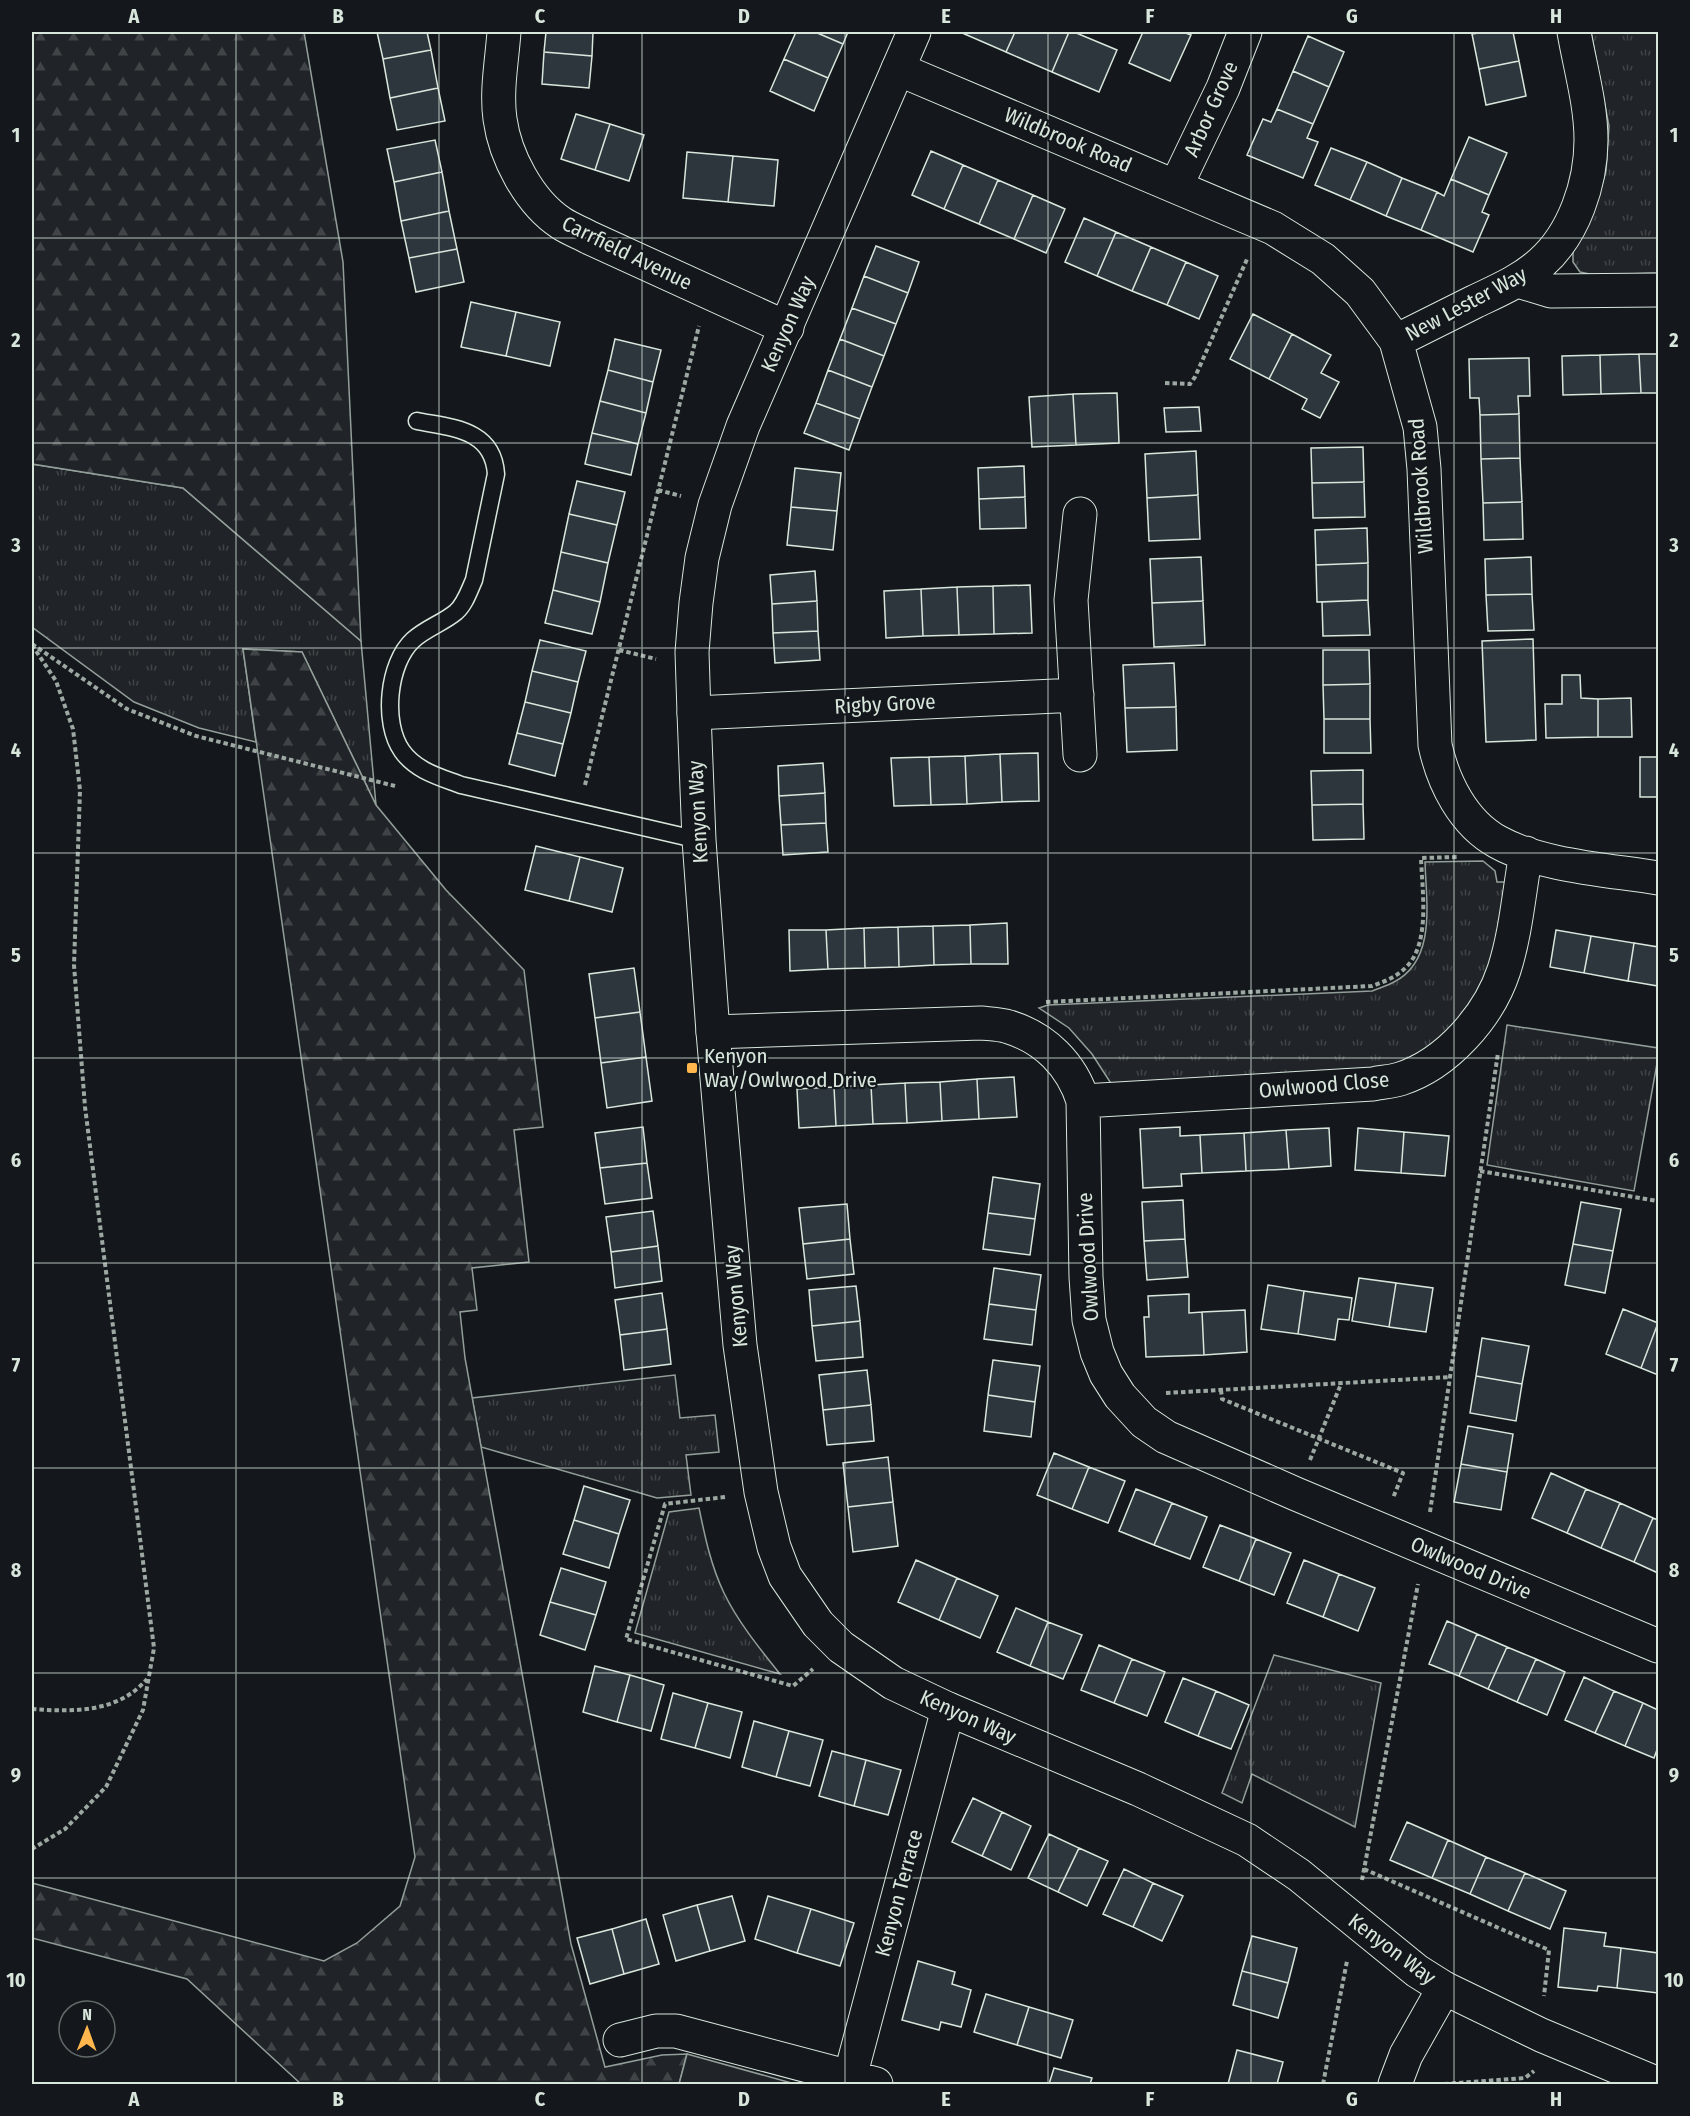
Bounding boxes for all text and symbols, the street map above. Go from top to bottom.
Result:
text: A [128,4,141,28]
text: B [332,4,344,28]
text: C [535,4,546,28]
text: D [738,4,750,28]
text: E [941,4,951,28]
text: F [1146,4,1155,28]
text: G [1346,4,1358,28]
text: H [1550,4,1562,28]
street label: Arbor Grove [1178,57,1244,161]
street label: Wildbrook Road [1000,101,1136,179]
text: 1 [12,123,20,147]
text: 1 [1670,123,1678,147]
street label: Carrfield Avenue [558,210,696,296]
street label: New Lester Way [1401,261,1532,347]
street label: Kenyon Way [755,271,821,376]
text: 2 [10,328,21,352]
text: 2 [1668,328,1679,352]
street label: Wildbrook Road [1403,417,1439,555]
text: 3 [10,533,21,557]
text: 3 [1668,533,1679,557]
street label: Rigby Grove [834,688,936,720]
text: 4 [11,738,21,762]
text: 4 [1669,738,1679,762]
street label: Kenyon Way [682,759,714,864]
text: 5 [11,943,21,967]
text: 5 [1669,943,1679,967]
place label: Kenyon Way/Owlwood Drive [704,1043,877,1093]
marker: Kenyon Way/Owlwood Drive [685,1061,699,1075]
street label: Owlwood Close [1258,1066,1390,1104]
text: 6 [11,1148,21,1172]
text: 6 [1669,1148,1679,1172]
street label: Owlwood Drive [1072,1192,1104,1322]
street label: Kenyon Way [719,1243,753,1348]
text: 7 [12,1353,21,1377]
text: 7 [1670,1353,1679,1377]
street label: Owlwood Drive [1407,1531,1535,1605]
text: 8 [11,1558,22,1582]
text: 8 [1669,1558,1680,1582]
street label: Kenyon Way [916,1684,1021,1750]
text: 9 [11,1763,21,1787]
text: 9 [1669,1763,1679,1787]
street label: Kenyon Terrace [870,1827,928,1959]
street label: Kenyon Way [1343,1908,1441,1991]
text: 10 [6,1968,26,1992]
text: 10 [1664,1968,1684,1992]
north arrow [57,1999,117,2059]
text: N [82,2005,92,2024]
text: A [128,2087,141,2111]
text: B [332,2087,344,2111]
text: C [535,2087,546,2111]
text: D [738,2087,750,2111]
text: E [941,2087,951,2111]
text: F [1146,2087,1155,2111]
text: G [1346,2087,1358,2111]
text: H [1550,2087,1562,2111]

